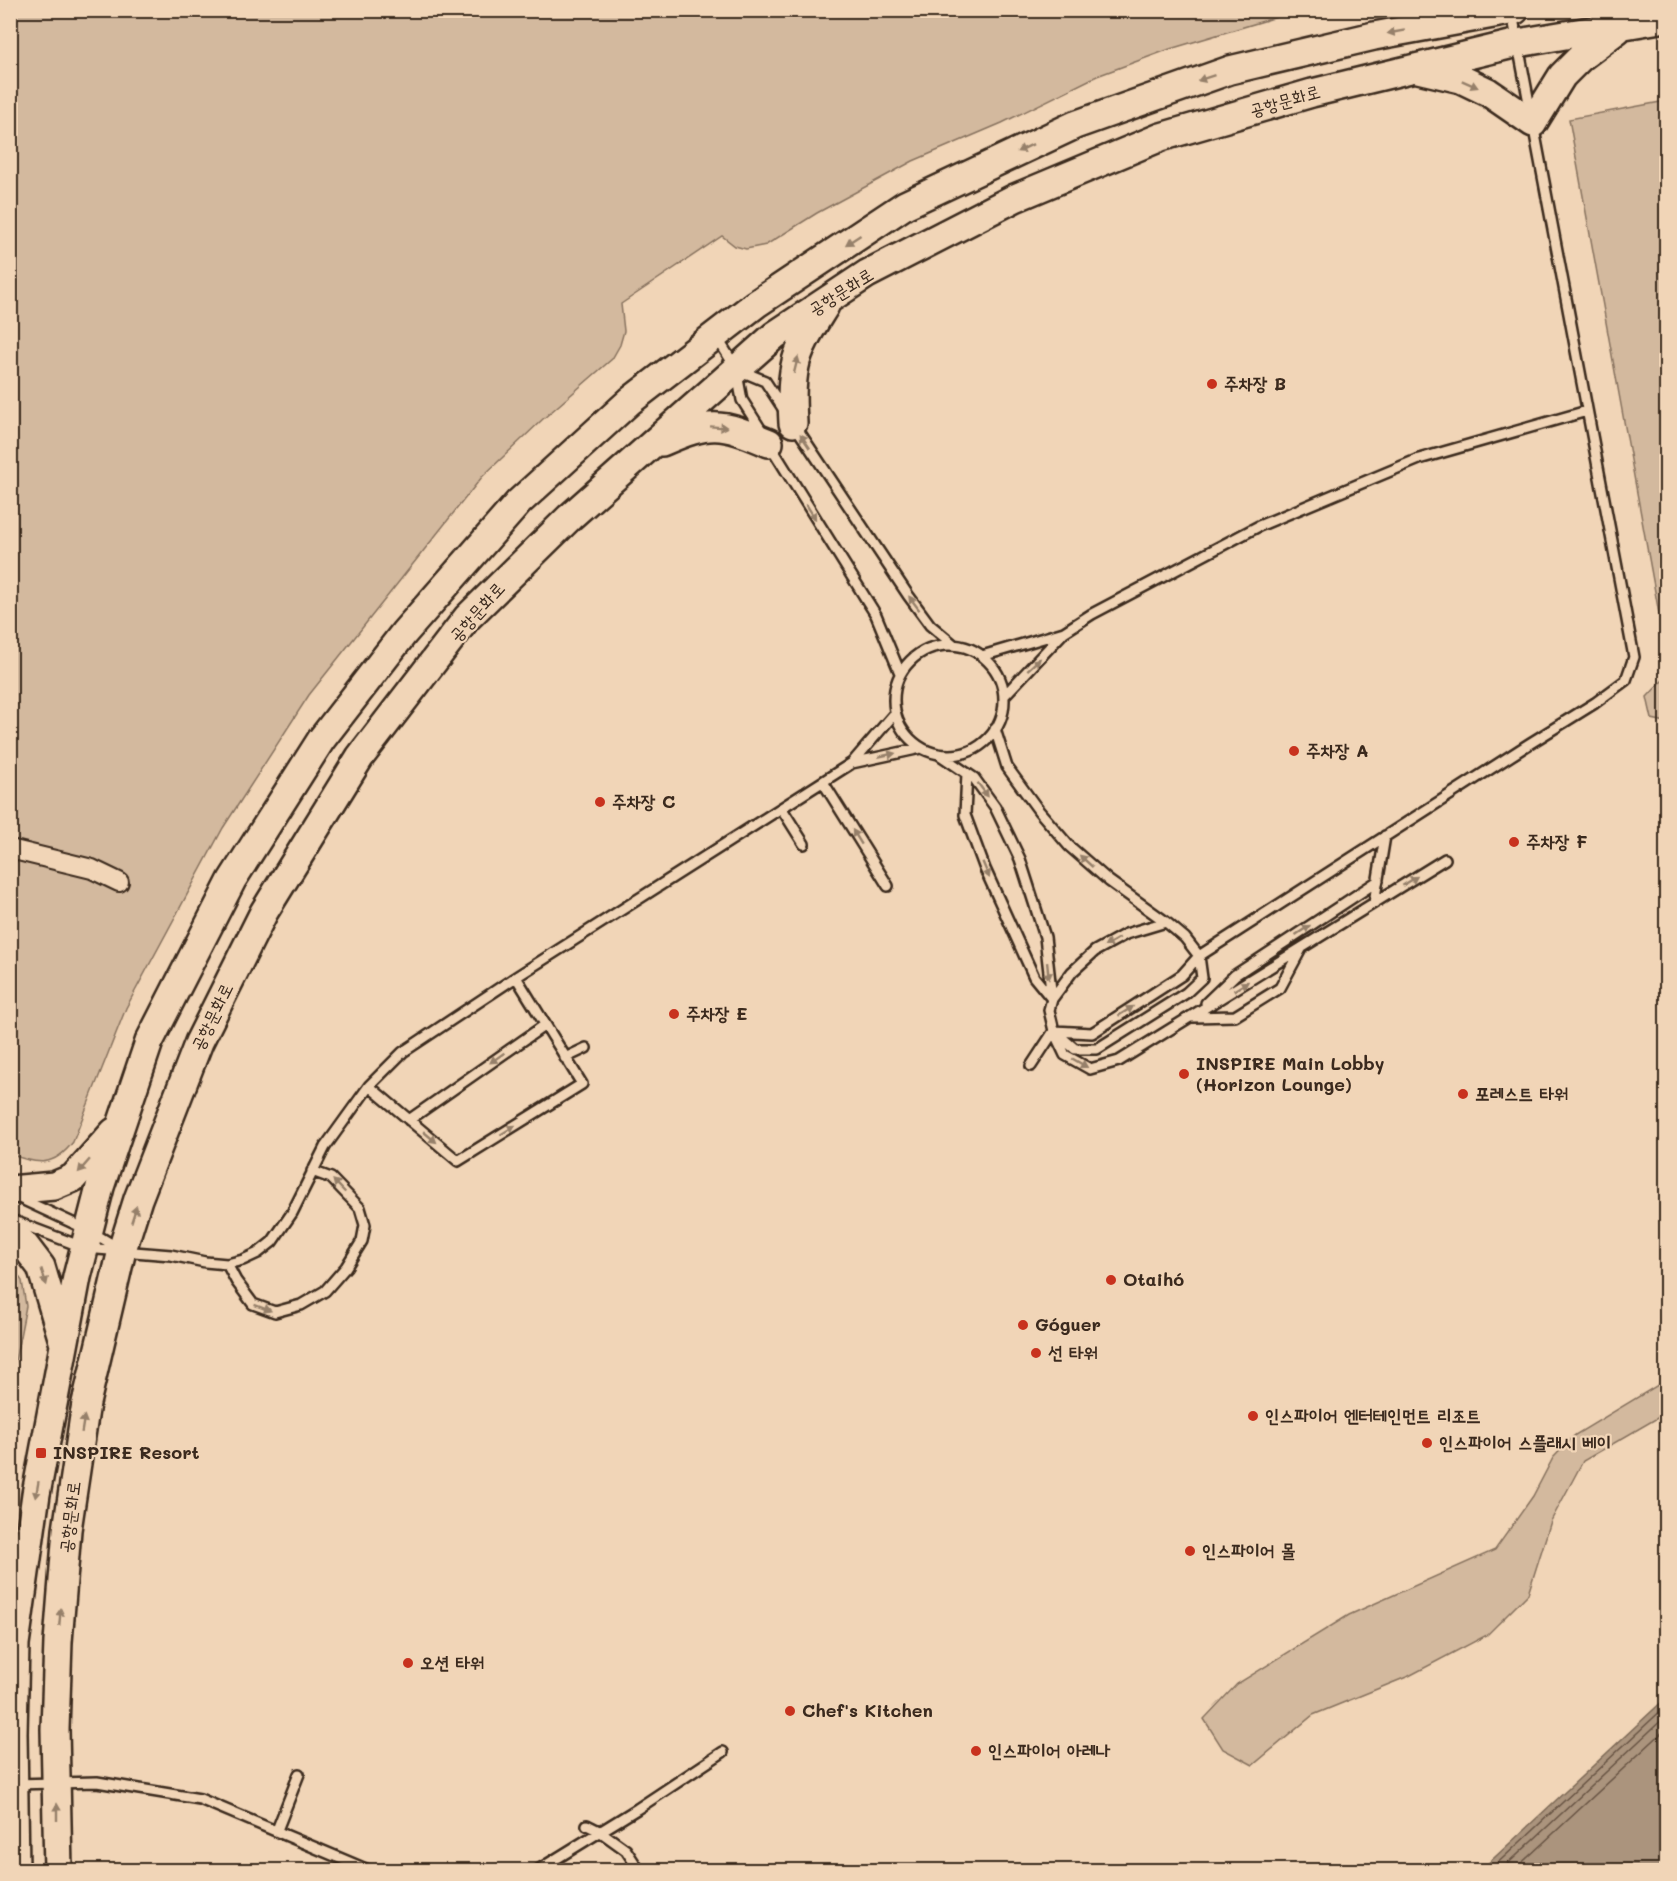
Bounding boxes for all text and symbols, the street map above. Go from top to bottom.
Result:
one-way arrow [1386,28,1405,37]
one-way arrow [1197,74,1215,84]
street label: 공항문화로 [1247,79,1323,122]
one-way arrow [1461,79,1478,88]
one-way arrow [1016,144,1033,153]
one-way arrow [845,234,861,245]
street label: 공항문화로 [803,262,878,321]
one-way arrow [792,356,802,374]
place label: 주차장 B [1224,371,1286,395]
marker: 주차장 B [1205,377,1219,391]
one-way arrow [709,423,728,432]
one-way arrow [800,433,811,449]
one-way arrow [806,503,817,520]
street label: 공항문화로 [443,576,509,646]
one-way arrow [908,595,920,611]
one-way arrow [1026,657,1040,671]
place label: 주차장 A [1306,738,1368,762]
marker: 주차장 A [1287,744,1301,758]
one-way arrow [878,750,896,760]
one-way arrow [977,782,989,798]
place label: 주차장 C [612,789,675,813]
marker: 주차장 C [593,795,607,809]
one-way arrow [852,829,863,845]
place label: 주차장 F [1526,829,1587,853]
marker: 주차장 F [1507,835,1521,849]
one-way arrow [1079,854,1094,868]
one-way arrow [982,861,991,879]
one-way arrow [1402,876,1418,887]
one-way arrow [1295,924,1311,936]
one-way arrow [1103,937,1120,947]
one-way arrow [1044,962,1053,981]
street label: 공항문화로 [184,979,238,1054]
one-way arrow [1233,980,1249,991]
place label: 주차장 E [686,1001,747,1025]
one-way arrow [1118,1006,1134,1017]
marker: 주차장 E [667,1007,681,1021]
place label: INSPIRE Main Lobby (Horizon Lounge) [1196,1051,1385,1096]
one-way arrow [490,1052,506,1064]
one-way arrow [1071,1058,1088,1068]
marker: INSPIRE Main Lobby (Horizon Lounge) [1177,1067,1191,1081]
place label: 포레스트 타워 [1475,1081,1568,1105]
marker: 포레스트 타워 [1456,1087,1470,1101]
one-way arrow [500,1125,516,1136]
one-way arrow [422,1130,437,1143]
one-way arrow [78,1158,91,1173]
one-way arrow [332,1179,346,1193]
one-way arrow [129,1205,139,1223]
place label: Otaihó [1123,1267,1184,1291]
one-way arrow [40,1268,50,1286]
marker: Otaihó [1104,1273,1118,1287]
one-way arrow [254,1303,272,1313]
place label: Góguer [1035,1312,1101,1336]
marker: Góguer [1016,1318,1030,1332]
place label: 선 타워 [1048,1340,1098,1364]
marker: 선 타워 [1029,1346,1043,1360]
place label: 인스파이어 엔터테인먼트 리조트 [1265,1403,1481,1427]
marker: 인스파이어 엔터테인먼트 리조트 [1246,1409,1260,1423]
one-way arrow [79,1414,88,1433]
place label: 인스파이어 스플래시 베이 [1439,1430,1611,1454]
marker: 인스파이어 스플래시 베이 [1420,1436,1434,1450]
place label: INSPIRE Resort [53,1440,200,1464]
marker: INSPIRE Resort [34,1446,48,1460]
street label: 공항문화로 [53,1479,85,1554]
one-way arrow [32,1481,41,1500]
place label: 인스파이어 몰 [1202,1538,1295,1562]
marker: 인스파이어 몰 [1183,1544,1197,1558]
one-way arrow [55,1608,65,1627]
place label: 오션 타워 [420,1650,484,1674]
marker: 오션 타워 [401,1656,415,1670]
place label: Chef's Kitchen [802,1698,933,1722]
marker: Chef's Kitchen [783,1704,797,1718]
place label: 인스파이어 아레나 [988,1738,1111,1762]
marker: 인스파이어 아레나 [969,1744,983,1758]
one-way arrow [52,1803,62,1822]

